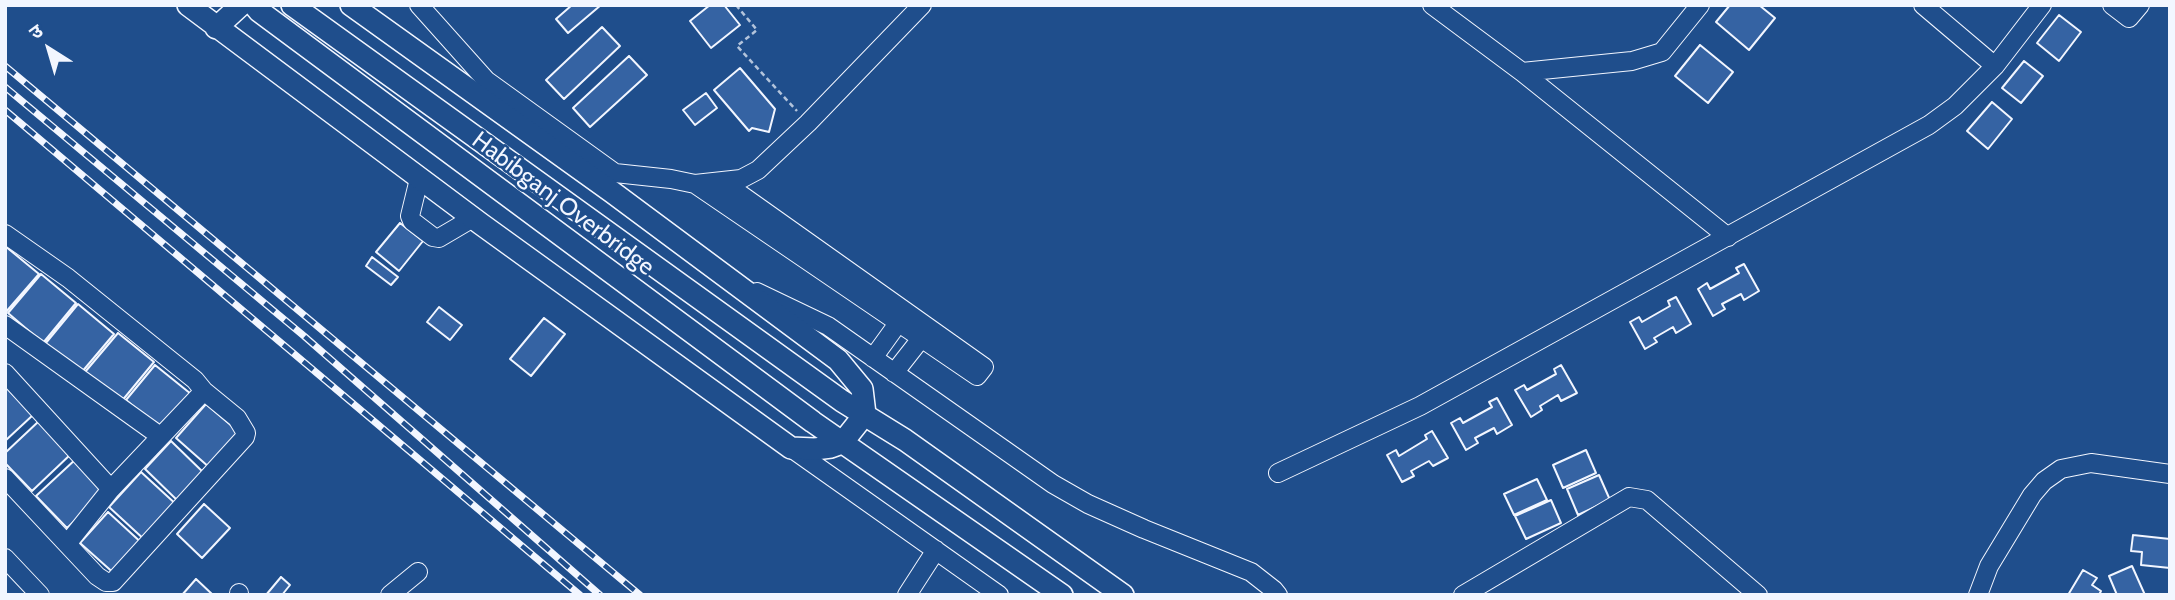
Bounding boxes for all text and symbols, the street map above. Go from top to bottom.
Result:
north arrow [14,14,84,84]
text: उ [25,19,47,44]
street label: Habibganj Overbridge [466,126,660,282]

